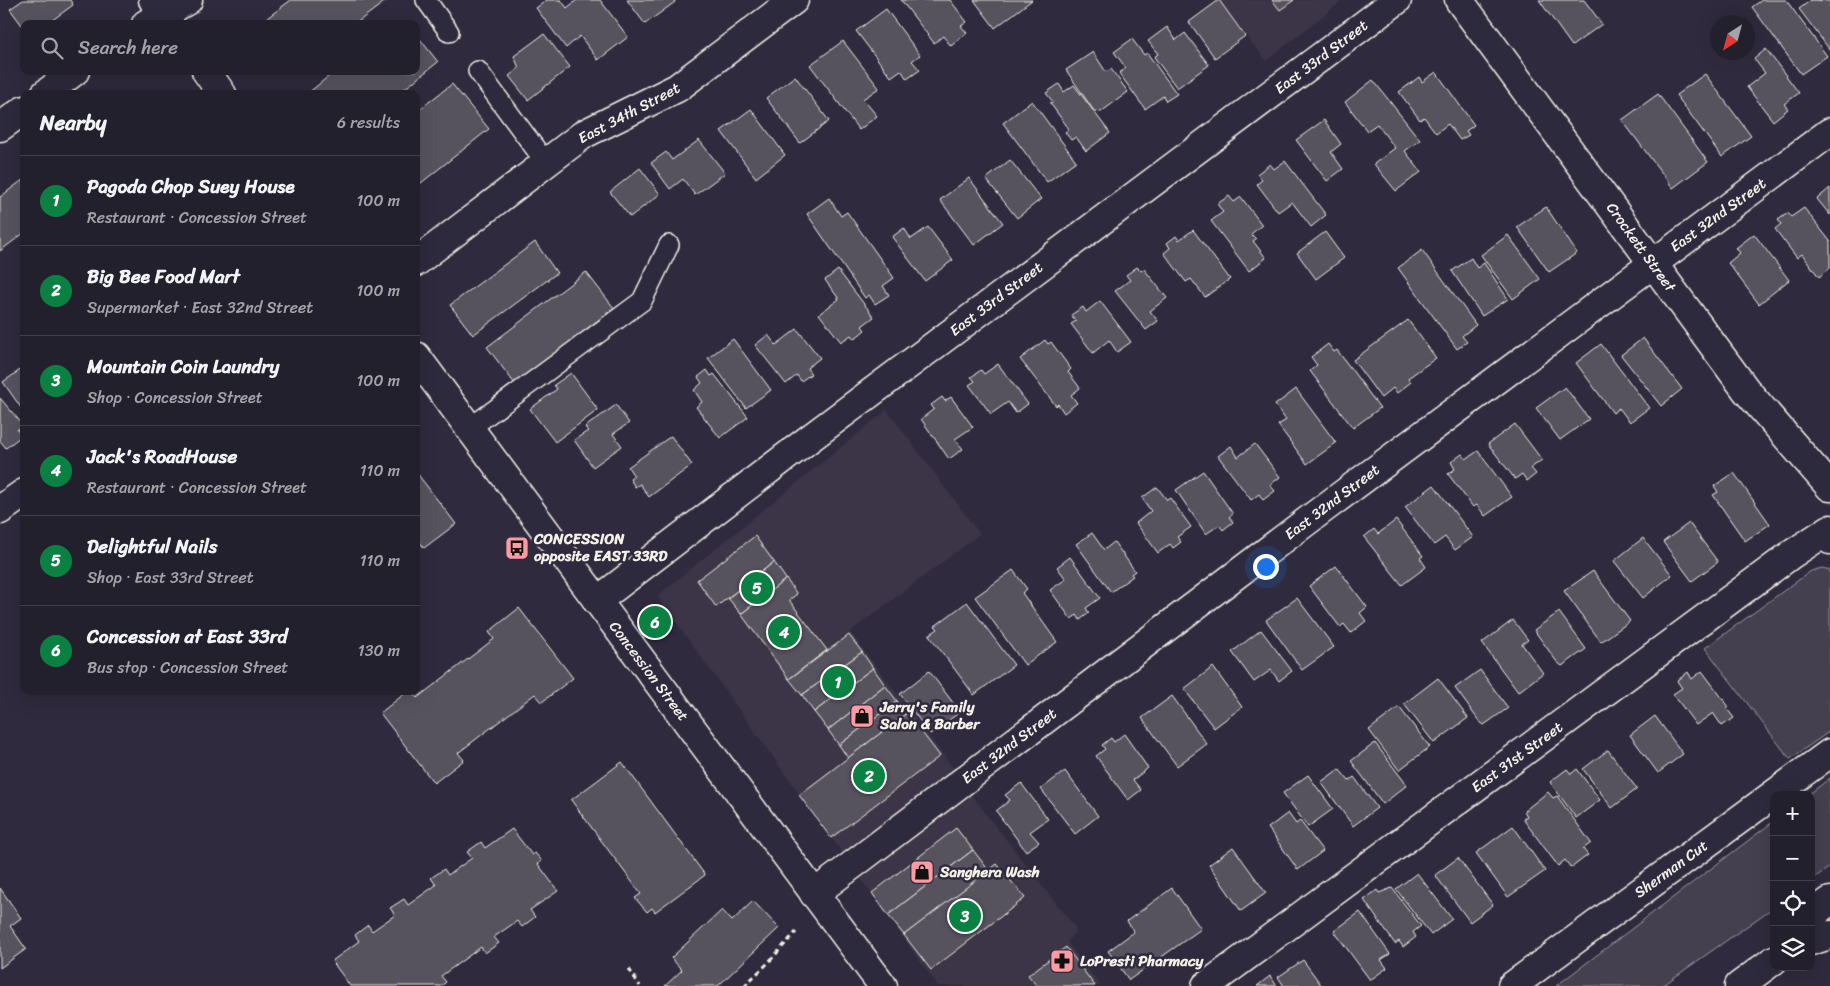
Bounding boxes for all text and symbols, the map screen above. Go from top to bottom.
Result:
street label: East 33rd Street [1269,13,1374,101]
north arrow [1710,15,1755,60]
search box [20,20,420,75]
text: Search here [78,31,178,64]
icon: search [38,34,66,62]
street label: East 34th Street [573,75,685,151]
text: Nearby [40,104,106,142]
text: 6 results [337,108,400,137]
text: Pagoda Chop Suey House [87,170,295,203]
street label: East 32nd Street [1664,171,1772,259]
text: 1 [53,186,59,215]
text: 100 m [356,186,400,215]
street label: Crockett Street [1599,197,1683,298]
text: Restaurant · Concession Street [87,203,307,232]
street label: East 33rd Street [944,255,1049,343]
text: Big Bee Food Mart [87,260,240,293]
text: 2 [51,276,61,305]
text: 100 m [356,276,400,305]
text: Supermarket · East 32nd Street [87,293,313,322]
text: Mountain Coin Laundry [87,350,279,383]
text: 3 [52,366,60,395]
text: 100 m [356,366,400,395]
text: Shop · Concession Street [87,383,263,412]
text: Jack's RoadHouse [87,440,237,473]
text: 4 [51,456,61,485]
text: 110 m [360,456,400,485]
street label: East 32nd Street [1279,457,1386,547]
text: Restaurant · Concession Street [87,473,307,502]
place label: CONCESSION opposite EAST 33RD [533,526,668,569]
text: Delightful Nails [87,530,218,563]
bus stop icon: CONCESSION opposite EAST 33RD [504,535,530,561]
text: 5 [51,546,61,575]
text: 110 m [360,546,400,575]
your location [1253,554,1279,580]
text: Shop · East 33rd Street [87,563,254,592]
pin: 5 [741,569,773,607]
pin: 6 [639,603,671,641]
pin: 4 [768,613,800,651]
street label: Concession Street [602,615,696,727]
text: Concession at East 33rd [87,620,287,653]
text: 6 [51,636,61,665]
text: 130 m [358,636,400,665]
text: Bus stop · Concession Street [87,653,288,682]
pin: 1 [822,663,854,701]
place label: Jerry's Family Salon & Barber [879,694,981,737]
street label: East 32nd Street [956,701,1063,791]
shop icon: Jerry's Family Salon & Barber [849,703,875,729]
street label: East 31st Street [1465,714,1569,799]
pin: 2 [853,757,885,795]
map controls [1770,791,1815,971]
button: + [1770,791,1815,836]
street label: Sherman Cut [1629,833,1714,905]
button: − [1770,836,1815,881]
shop icon: Sanghera Wash [909,859,935,885]
place label: Sanghera Wash [939,859,1040,885]
button: locate [1770,881,1815,926]
pin: 3 [949,897,981,935]
button: layers [1770,926,1815,971]
pharmacy icon: LoPresti Pharmacy [1049,948,1075,974]
place label: LoPresti Pharmacy [1080,948,1204,974]

